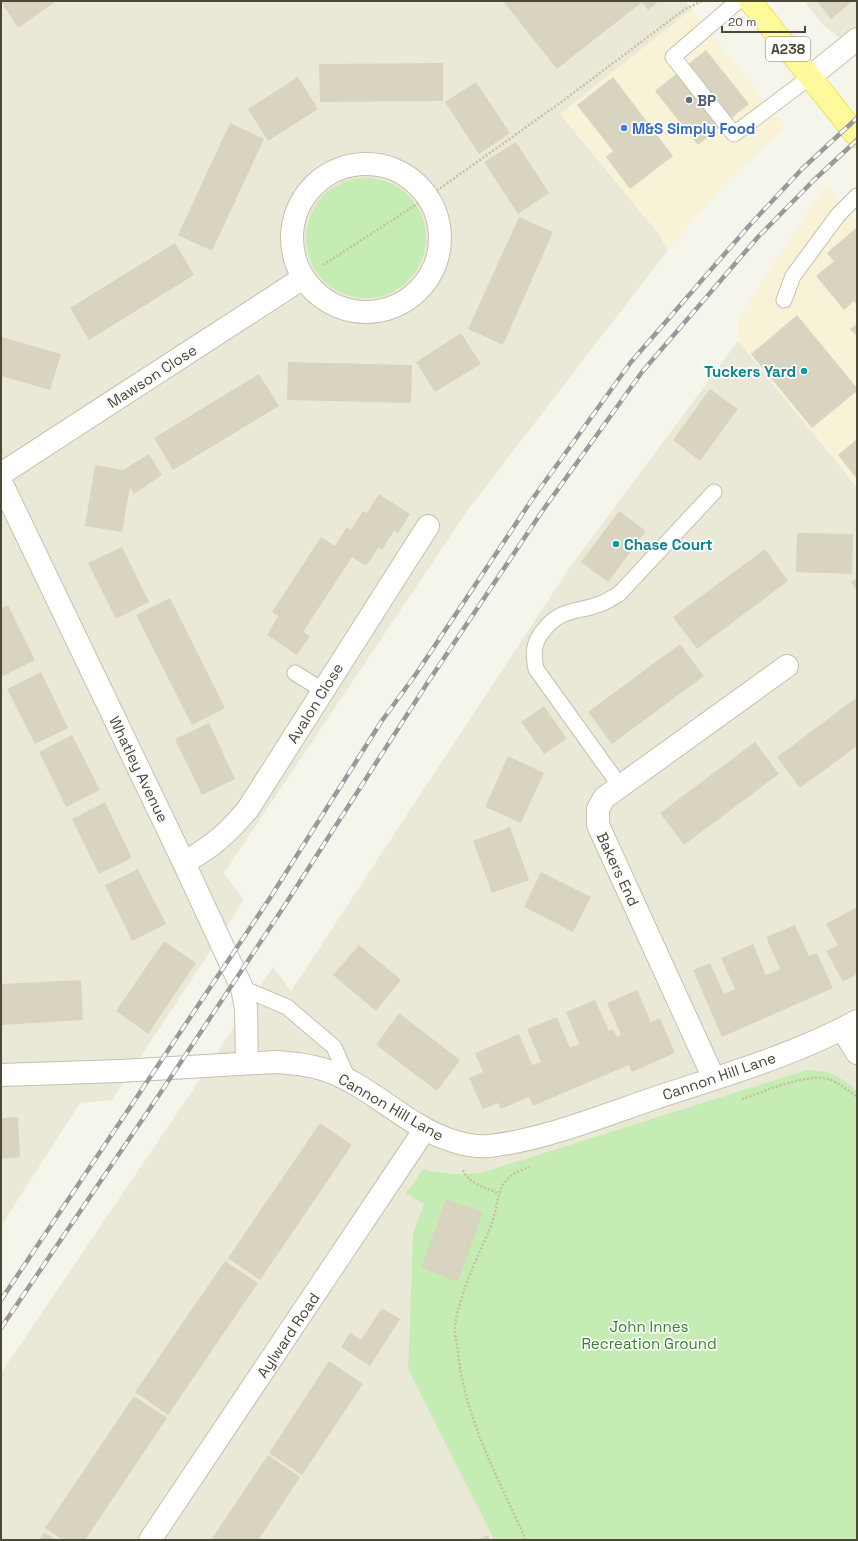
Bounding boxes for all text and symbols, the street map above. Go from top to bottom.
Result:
scale bar [722,8,805,34]
text: 20 m [728,14,756,30]
road number: A238 [766,37,810,61]
place label: BP [697,91,716,110]
marker: BP [684,95,694,105]
place label: M&S Simply Food [632,119,755,138]
marker: M&S Simply Food [619,123,629,133]
street label: Mawson Close [104,340,200,412]
place label: Tuckers Yard [704,362,796,381]
marker: Tuckers Yard [799,366,809,376]
place label: Chase Court [624,535,713,554]
marker: Chase Court [611,539,621,549]
street label: Avalon Close [283,659,347,747]
street label: Whatley Avenue [105,713,173,825]
street label: Bakers End [593,829,643,909]
street label: Cannon Hill Lane [660,1048,778,1104]
street label: Cannon Hill Lane [335,1069,447,1145]
street label: Aylward Road [253,1289,323,1381]
park label: John Innes Recreation Ground [581,1317,717,1353]

